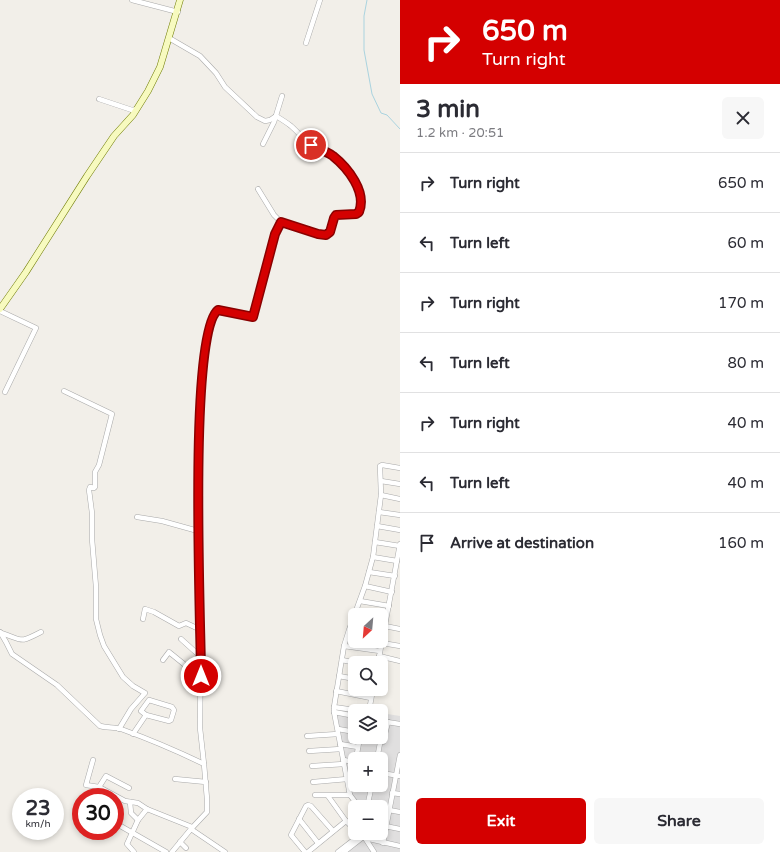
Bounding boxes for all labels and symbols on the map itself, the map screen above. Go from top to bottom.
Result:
pin [294,128,328,162]
north arrow [348,608,388,648]
position arrow [180,655,222,697]
speed limit sign: 30 [72,788,124,840]

